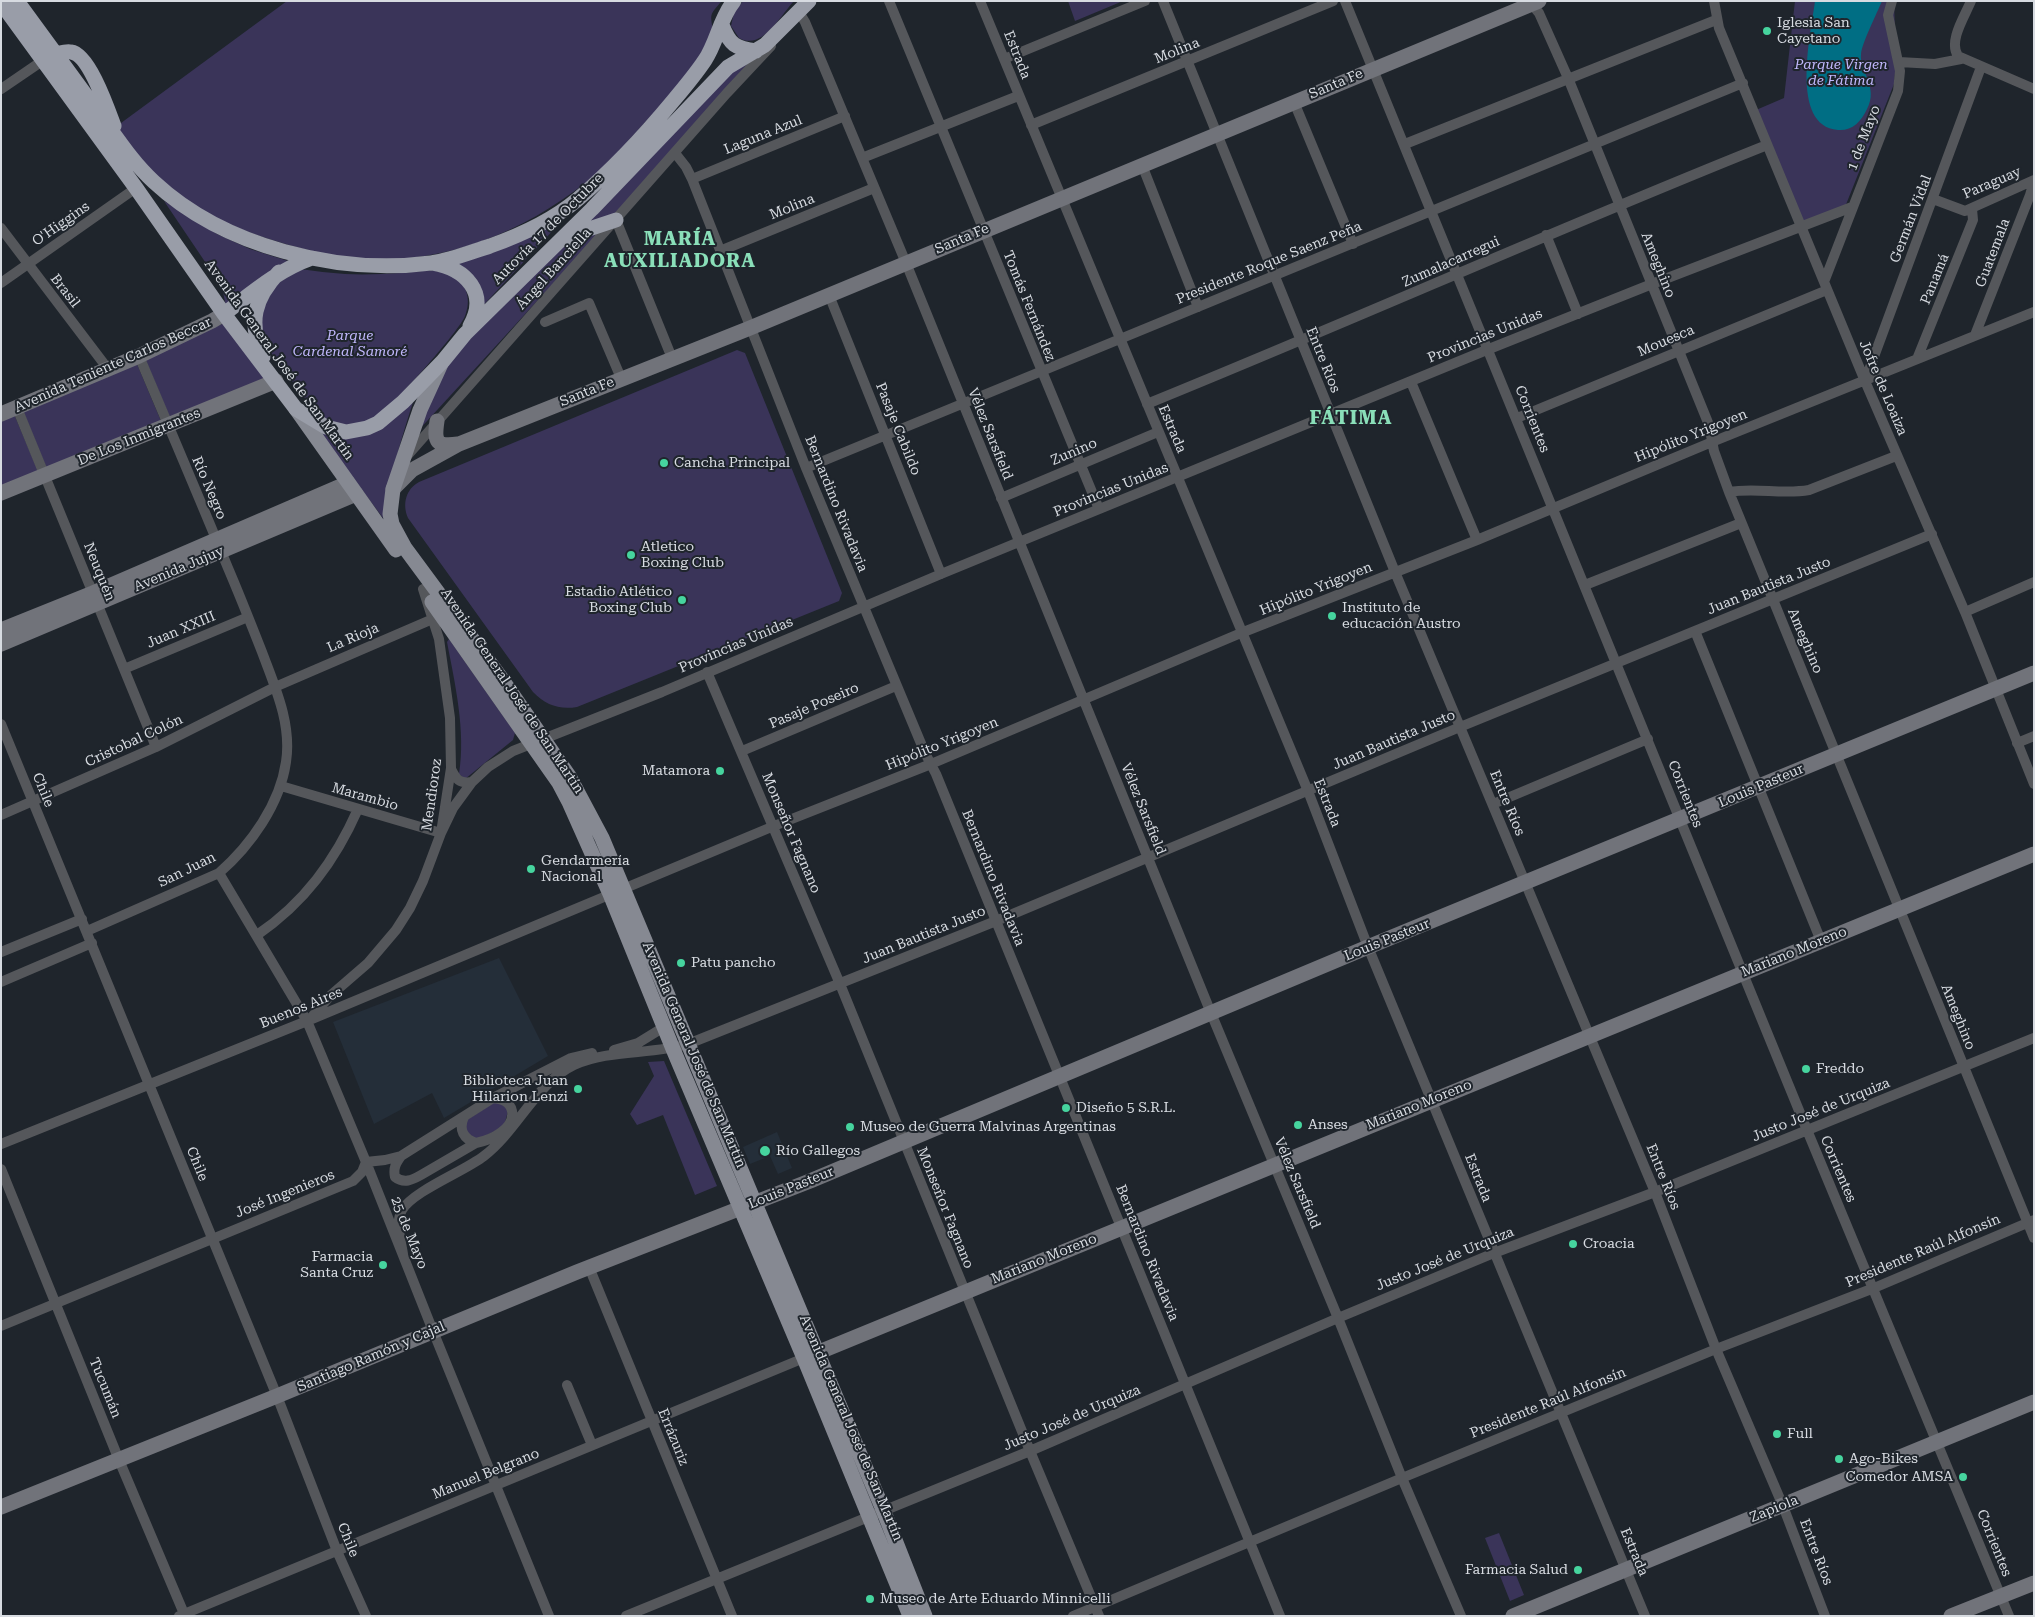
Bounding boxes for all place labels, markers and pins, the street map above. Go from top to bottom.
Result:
place label: Iglesia San Cayetano [1777,15,1850,48]
marker: Iglesia San Cayetano [1761,25,1773,37]
place label: Cancha Principal [674,455,790,471]
marker: Cancha Principal [658,457,670,469]
place label: Atletico Boxing Club [641,539,724,572]
marker: Atletico Boxing Club [625,549,637,561]
place label: Estadio Atlético Boxing Club [565,584,672,616]
marker: Estadio Atlético Boxing Club [676,594,688,606]
place label: Instituto de educación Austro [1342,600,1461,632]
marker: Instituto de educación Austro [1326,610,1338,622]
place label: Matamora [642,763,710,779]
marker: Matamora [714,765,726,777]
place label: Gendarmería Nacional [541,853,629,886]
marker: Gendarmería Nacional [525,863,537,875]
place label: Patu pancho [691,955,776,971]
marker: Patu pancho [675,957,687,969]
place label: Freddo [1816,1061,1864,1077]
marker: Freddo [1800,1063,1812,1075]
place label: Biblioteca Juan Hilarion Lenzi [463,1073,568,1106]
marker: Biblioteca Juan Hilarion Lenzi [572,1083,584,1095]
place label: Diseño 5 S.R.L. [1076,1100,1176,1116]
marker: Diseño 5 S.R.L. [1060,1102,1072,1114]
place label: Anses [1308,1117,1348,1133]
place label: Museo de Guerra Malvinas Argentinas [860,1119,1116,1135]
marker: Anses [1292,1119,1304,1131]
marker: Museo de Guerra Malvinas Argentinas [844,1121,856,1133]
place label: Río Gallegos [776,1143,860,1159]
marker: Río Gallegos [758,1144,772,1158]
place label: Croacia [1583,1236,1635,1252]
marker: Croacia [1567,1238,1579,1250]
place label: Farmacia Santa Cruz [300,1249,373,1282]
marker: Farmacia Santa Cruz [377,1259,389,1271]
place label: Full [1787,1426,1813,1442]
marker: Full [1771,1428,1783,1440]
place label: Ago-Bikes [1849,1451,1918,1467]
marker: Ago-Bikes [1833,1453,1845,1465]
place label: Comedor AMSA [1845,1469,1953,1485]
marker: Comedor AMSA [1957,1471,1969,1483]
place label: Farmacia Salud [1465,1562,1568,1578]
marker: Farmacia Salud [1572,1564,1584,1576]
place label: Museo de Arte Eduardo Minnicelli [880,1591,1111,1607]
marker: Museo de Arte Eduardo Minnicelli [864,1593,876,1605]

